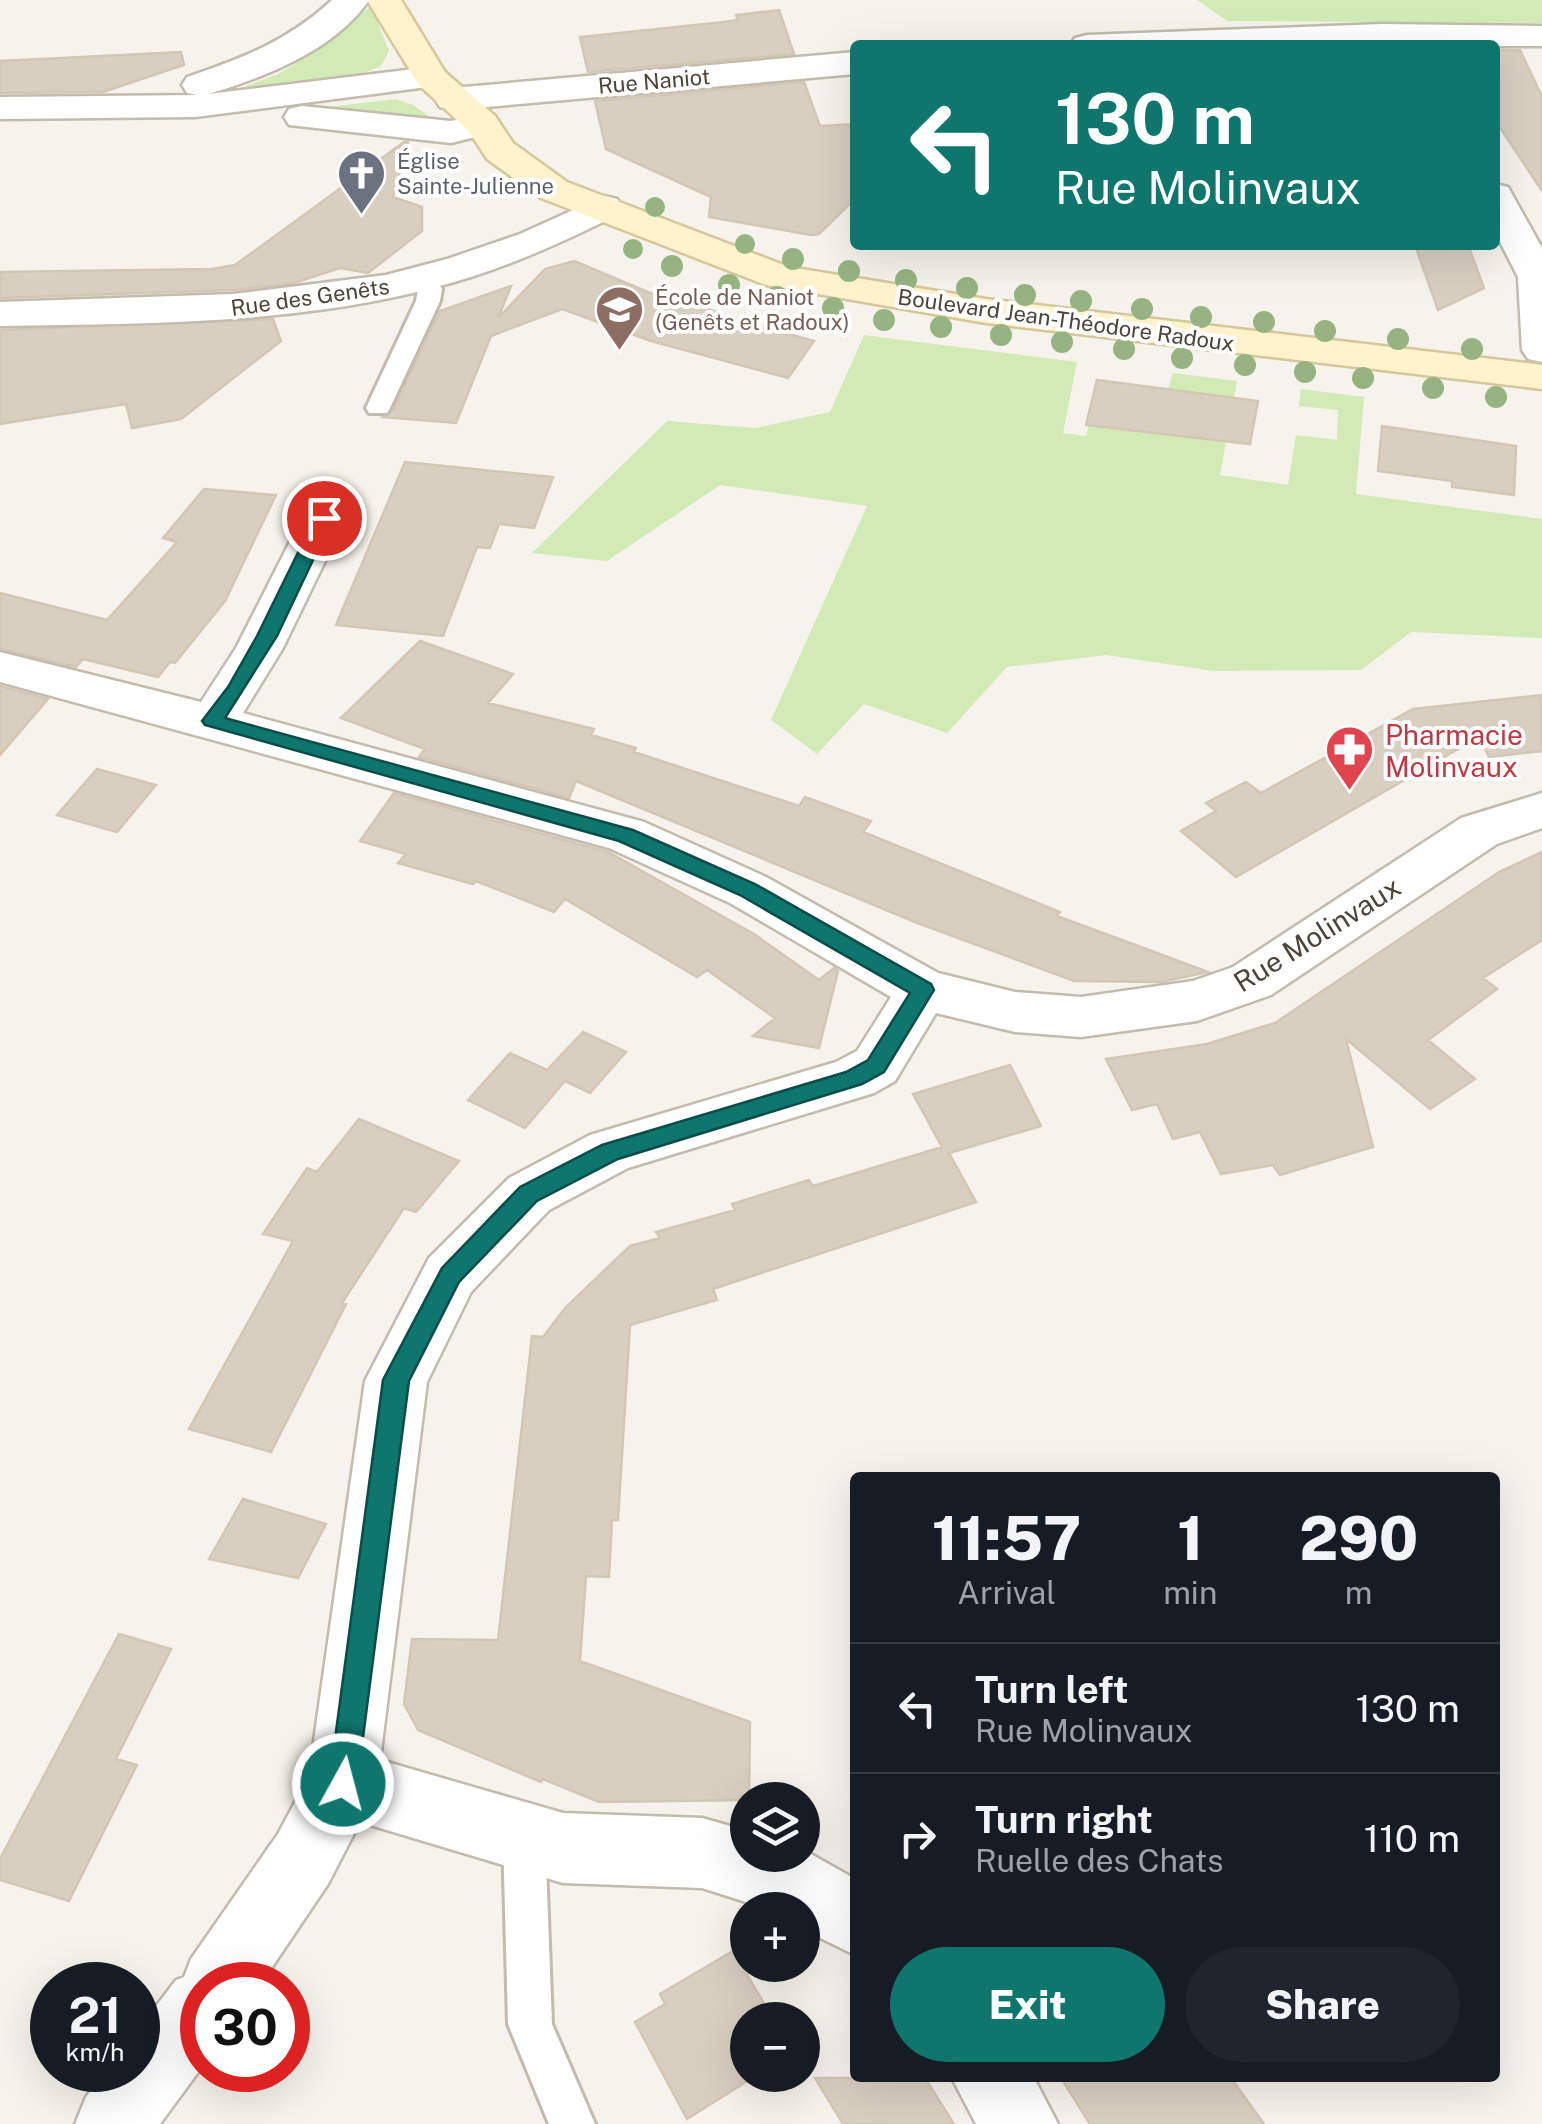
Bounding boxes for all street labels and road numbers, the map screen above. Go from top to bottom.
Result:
street label: Rue Naniot [597,63,711,99]
street label: Rue des Genêts [229,273,391,321]
street label: Boulevard Jean-Théodore Radoux [896,284,1236,356]
street label: Rue Molinvaux [1228,870,1406,998]

